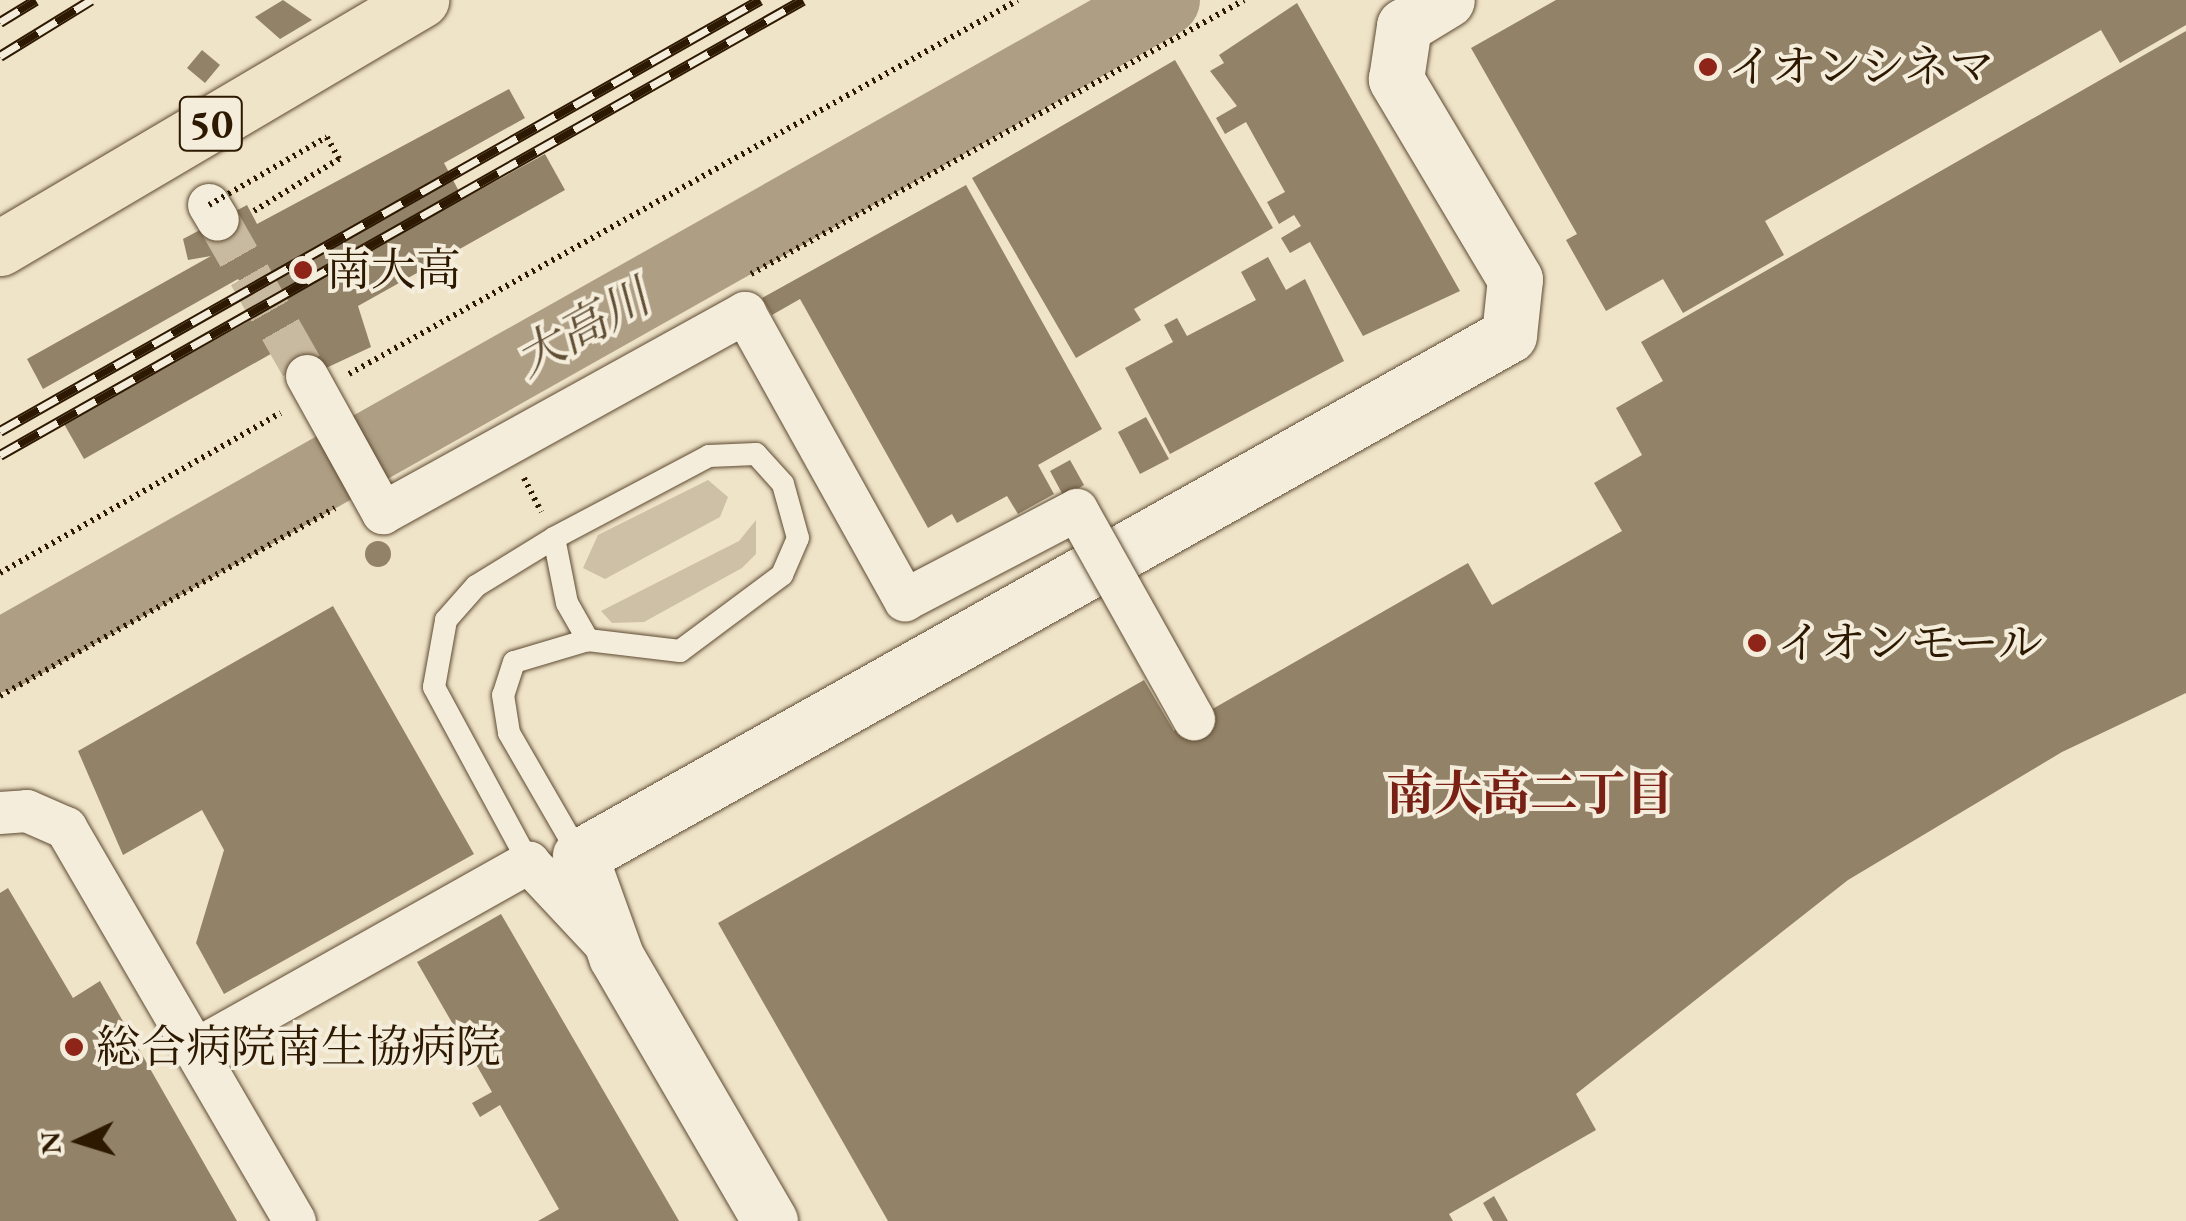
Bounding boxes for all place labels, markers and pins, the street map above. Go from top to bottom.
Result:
place label: イオンシネマ [1728,40,1998,94]
marker: イオンシネマ [1697,56,1719,78]
place label: 南大高 [326,243,461,297]
marker: 南大高 [290,257,316,283]
place label: イオンモール [1777,616,2045,670]
marker: イオンモール [1746,632,1768,654]
place label: 総合病院南生協病院 [96,1020,501,1074]
marker: 総合病院南生協病院 [61,1034,87,1060]

